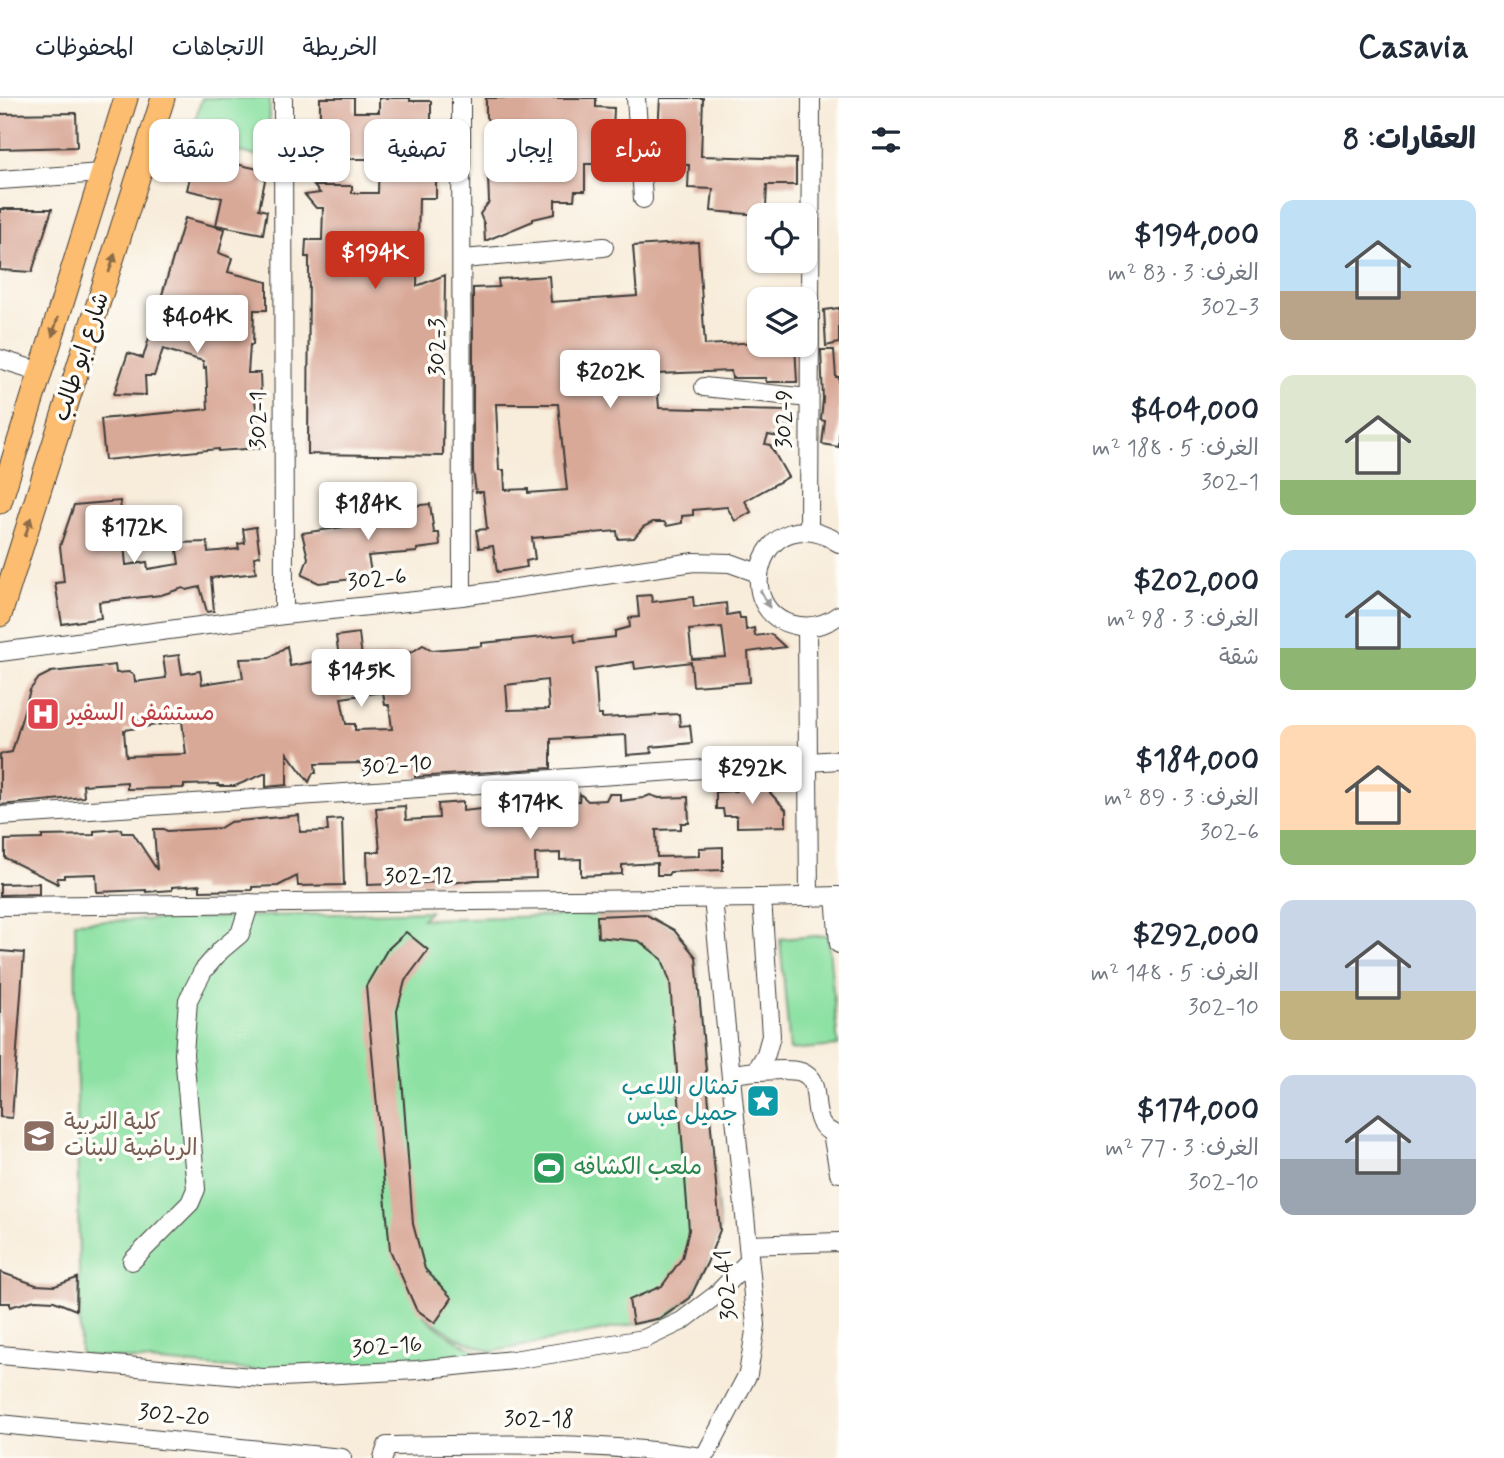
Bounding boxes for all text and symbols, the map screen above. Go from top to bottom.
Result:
text: Casavia [1358,26,1469,70]
text: المحفوظات [35,33,134,64]
text: الاتجاهات [172,33,265,64]
text: الخريطة [303,33,377,64]
chip: شقة [149,119,239,182]
chip: جديد [253,119,350,182]
chip: تصفية [364,119,470,182]
chip: إيجار [484,119,577,182]
chip: شراء [591,119,686,182]
text: العقارات: 8 [1342,120,1476,159]
icon: filters [867,121,905,159]
map controls [747,203,817,357]
button: locate [747,203,817,273]
text: $194,000 [1134,216,1259,255]
icon: home [1336,228,1420,312]
pin: $194K [326,232,424,291]
text: $194K [341,239,409,269]
one-way arrow [107,253,117,274]
text: الغرف: 3 · 83 m² [1108,259,1259,289]
button: layers [747,287,817,357]
street label: شارع ابو طالب [47,289,117,425]
text: 302-3 [1201,293,1259,323]
pin: $404K [148,296,246,355]
text: $404K [162,303,232,333]
one-way arrow [49,316,59,337]
street label: 302-3 [423,318,453,376]
pin: $202K [561,350,659,410]
text: $202K [576,358,644,388]
street label: 302-9 [770,390,800,448]
street label: 302-1 [244,391,274,449]
text: $404,000 [1131,391,1259,430]
icon: home [1336,403,1420,487]
text: الغرف: 5 · 188 m² [1092,434,1259,464]
text: 302-1 [1201,468,1259,498]
pin: $184K [319,482,417,542]
text: $184K [335,490,401,520]
pin: $172K [85,505,183,565]
text: $172K [101,513,167,543]
one-way arrow [23,516,33,537]
street label: 302-6 [346,562,408,598]
text: $202,000 [1133,562,1259,601]
icon: home [1336,578,1420,662]
one-way arrow [759,589,770,609]
text: الغرف: 3 · 98 m² [1107,605,1259,635]
text: شقة [1219,643,1259,673]
pin: $145K [312,650,410,709]
text: $145K [328,657,394,687]
hospital icon: مستشفى السفير [24,695,62,733]
place label: مستشفى السفير [66,699,215,729]
text: $184,000 [1135,741,1259,780]
pin: $292K [703,746,801,806]
street label: 302-10 [361,749,433,783]
icon: home [1336,753,1420,837]
text: $292K [718,754,786,784]
pin: $174K [481,782,579,841]
text: الغرف: 3 · 89 m² [1104,784,1259,814]
text: $174K [497,789,563,819]
text: 302-6 [1200,818,1259,848]
street label: 302-12 [384,861,454,893]
text: $292,000 [1132,916,1259,955]
icon: home [1336,928,1420,1012]
text: الغرف: 5 · 148 m² [1091,959,1259,989]
text: 302-10 [1188,993,1259,1023]
place label: تمثال اللاعب جميل عباس [622,1073,738,1129]
place icon: تمثال اللاعب جميل عباس [744,1082,782,1120]
text: $174,000 [1137,1091,1259,1130]
icon: home [1336,1103,1420,1187]
place label: كلية التربية الرياضية للبنات [64,1108,198,1164]
school or university icon: كلية التربية الرياضية للبنات [20,1117,58,1155]
text: الغرف: 3 · 77 m² [1105,1134,1259,1164]
sports icon: ملعب الكشافه [530,1149,568,1187]
place label: ملعب الكشافه [574,1153,702,1183]
text: 302-10 [1188,1168,1259,1198]
street label: 302-41 [709,1248,745,1322]
street label: 302-16 [351,1330,423,1364]
street label: 302-20 [137,1397,211,1435]
street label: 302-18 [504,1405,574,1435]

